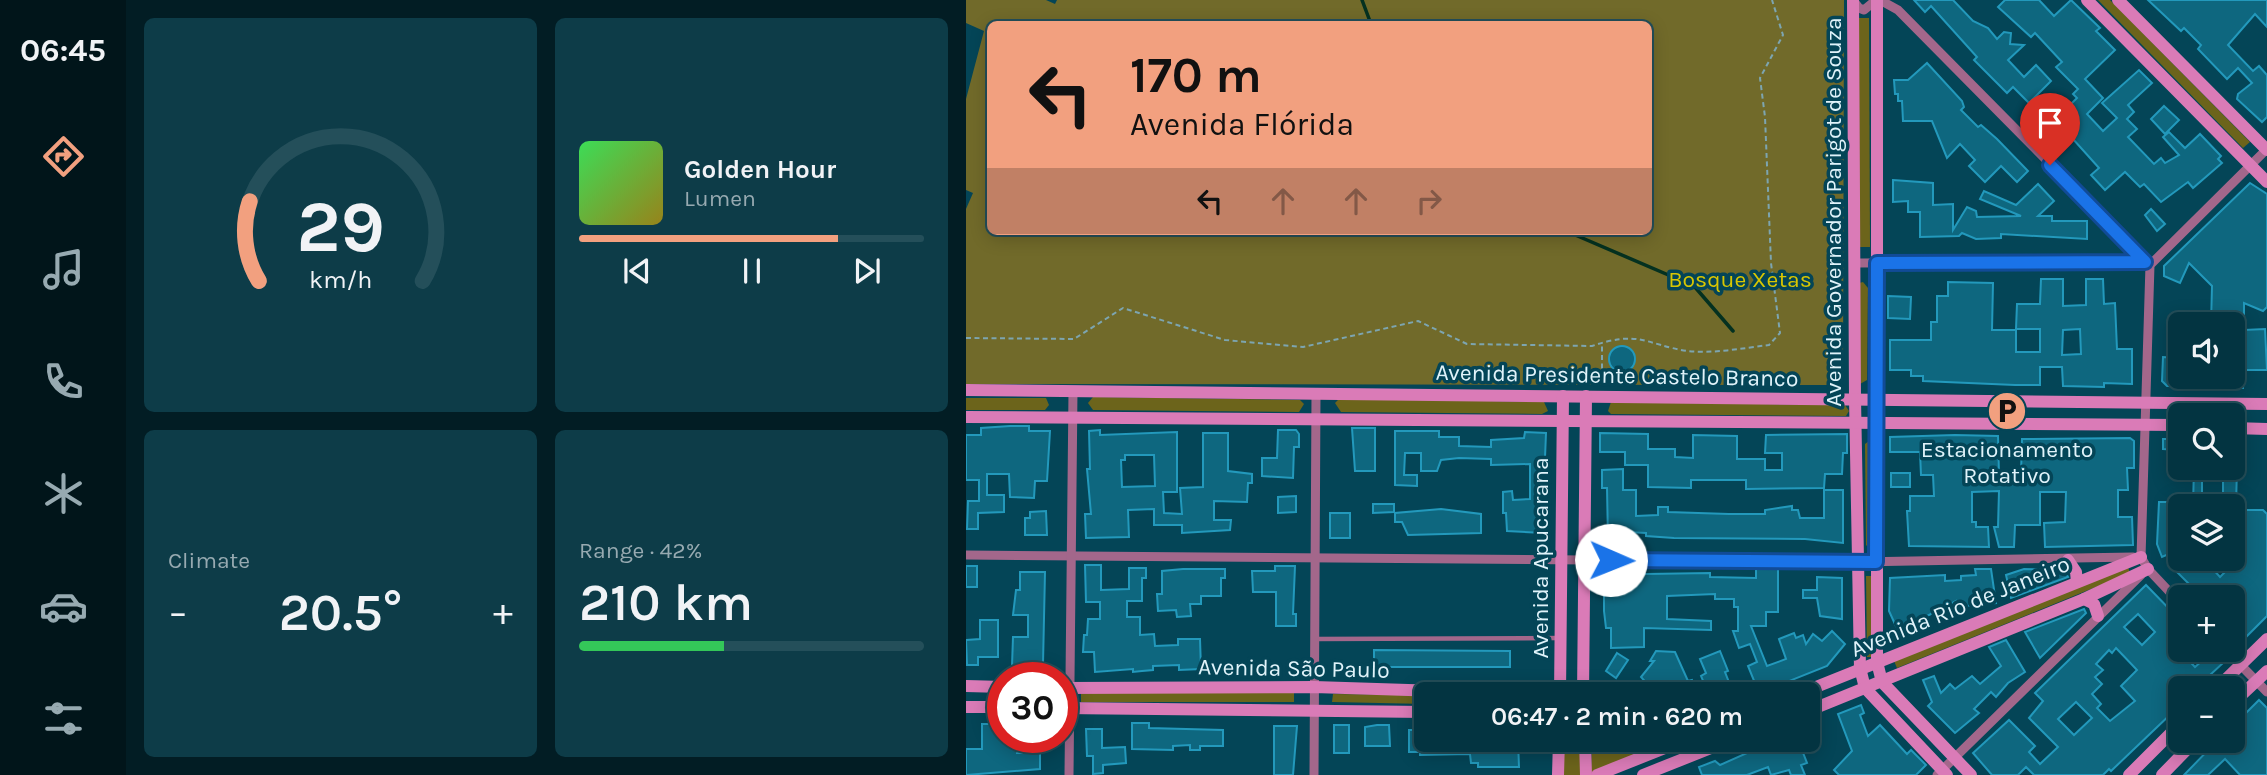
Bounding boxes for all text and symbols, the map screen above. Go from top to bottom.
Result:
street label: Avenida Governador Parigot de Souza [1820,17,1847,407]
text: 06:45 [20,32,106,69]
text: 170 m [1130,47,1262,104]
icon: left [1015,49,1106,140]
pin [2020,93,2080,165]
icon: arrive [2031,104,2069,142]
text: Avenida Flórida [1130,106,1354,143]
icon: directions [39,132,88,181]
text: Golden Hour [684,154,836,185]
icon: left [1191,182,1229,220]
icon: ahead [1264,182,1302,220]
icon: ahead [1337,182,1375,220]
icon: right [1410,182,1448,220]
text: 29 [296,185,385,270]
text: Lumen [684,185,756,212]
icon: music [39,245,88,294]
icon: previous [618,252,656,290]
icon: pause [733,252,771,290]
icon: next [848,252,886,290]
text: km/h [309,265,372,294]
park label: Bosque Xetas [1668,266,1812,293]
map controls [2168,312,2245,753]
button: sound [2168,312,2245,389]
icon: phone [39,357,88,406]
street label: Avenida Presidente Castelo Branco [1435,359,1799,392]
parking icon: Estacionamento Rotativo [1986,390,2028,432]
button: search [2168,403,2245,480]
place label: Estacionamento Rotativo [1921,436,2093,489]
street label: Avenida Apucarana [1527,457,1554,659]
icon: climate [39,469,88,518]
button: layers [2168,494,2245,571]
position arrow [1574,523,1648,597]
text: Range · 42% [579,537,702,564]
text: Climate [168,547,250,574]
street label: Avenida Rio de Janeiro [1847,550,2074,663]
text: 210 km [579,572,753,633]
icon: car [39,582,88,631]
text: 20.5° [279,582,402,643]
button: + [2168,585,2245,662]
text: − [168,590,188,635]
text: + [493,590,513,635]
street label: Avenida São Paulo [1198,653,1390,684]
speed limit sign: 30 [987,662,1078,753]
button: − [2168,676,2245,753]
icon: filters [39,694,88,743]
text: 06:47 · 2 min · 620 m [1491,701,1743,732]

